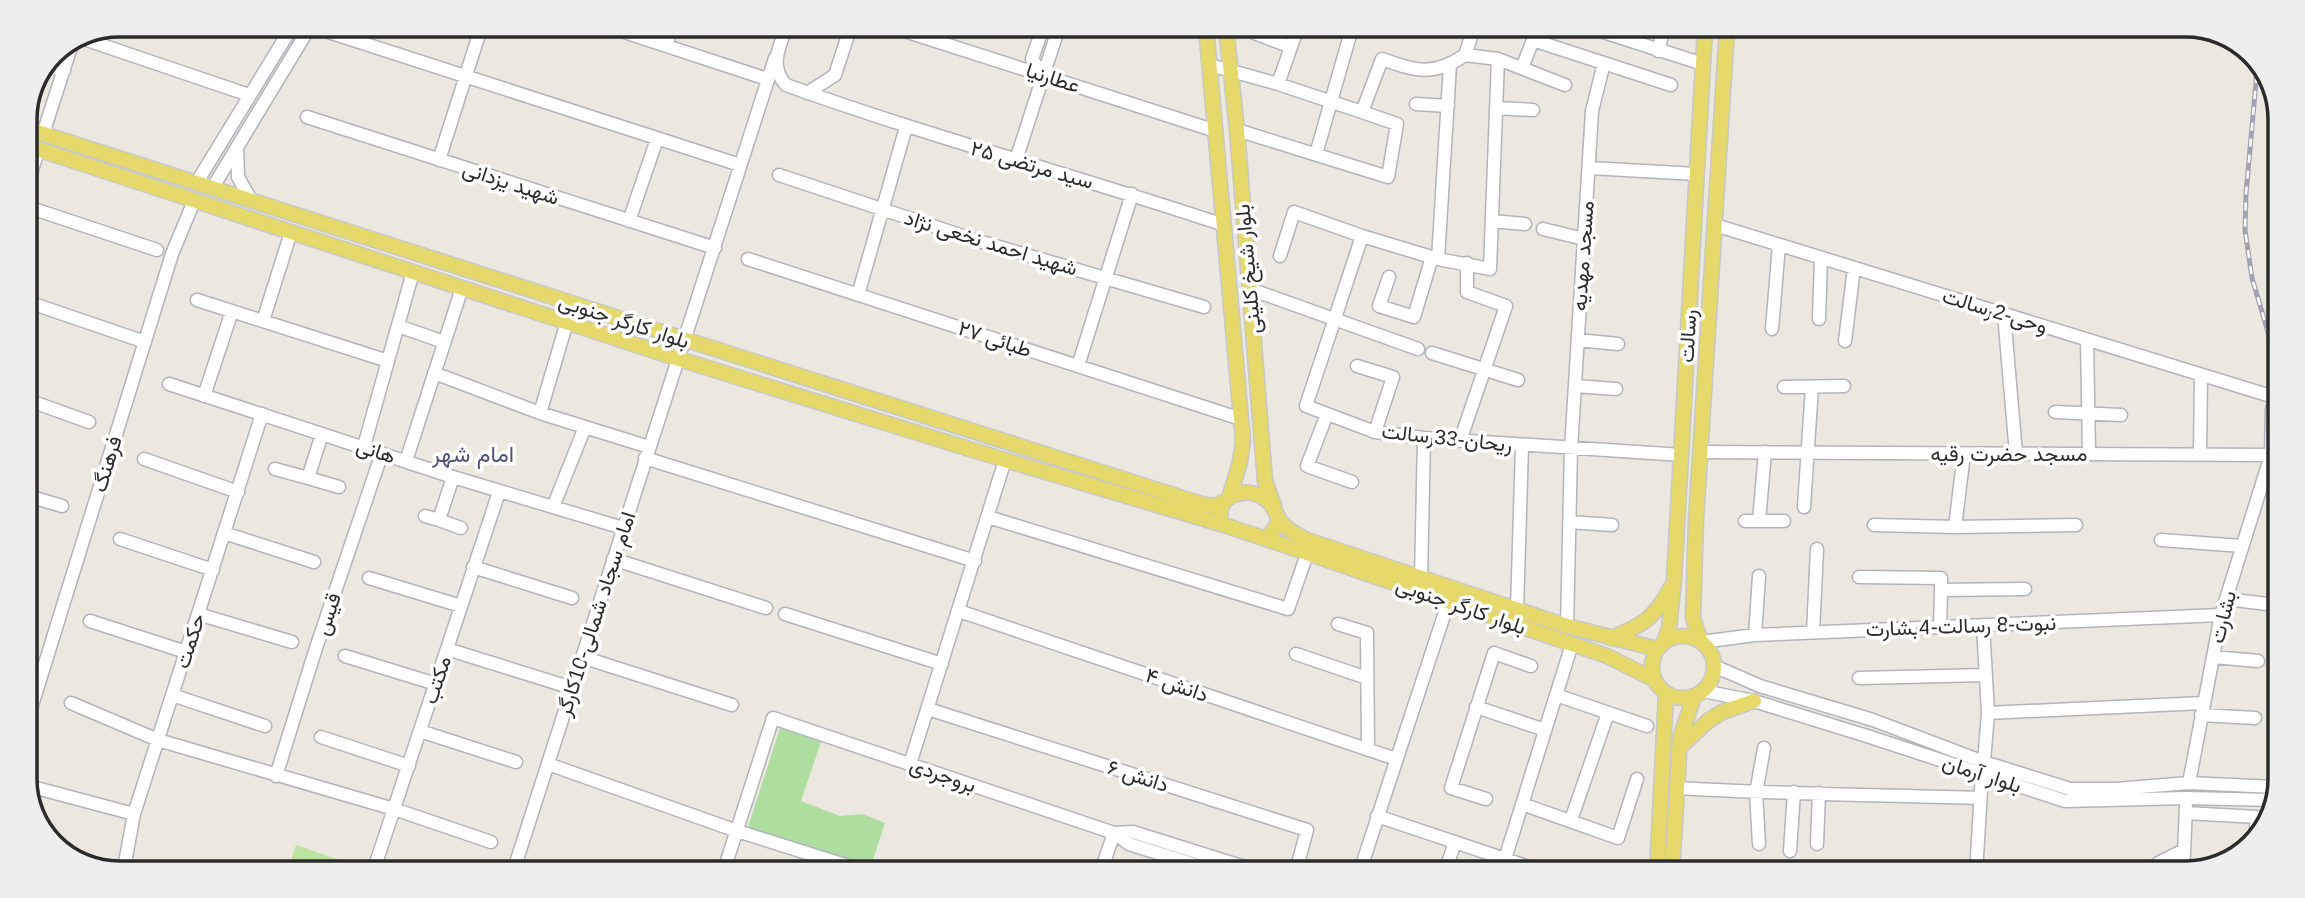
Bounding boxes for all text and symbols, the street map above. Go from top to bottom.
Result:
street label: عطارنیا [1023,58,1083,99]
street label: ۲۵ سید مرتضی [968,136,1096,195]
street label: شهید یزدانی [459,156,562,211]
street label: مسجد مهدیه [1567,200,1600,312]
street label: بلوار شیخ کلینی [1230,203,1268,335]
street label: شهید احمد نخعی نژاد [901,205,1080,282]
street label: وحی-2رسالت [1939,284,2051,339]
street label: بلوار کارگر جنوبی [555,289,692,354]
street label: رسالت [1675,309,1702,363]
street label: طبائی ۲۷ [955,316,1035,362]
street label: ریحان-33رسالت [1380,419,1514,458]
street label: فرهنگ [87,433,128,495]
street label: هانی [353,433,399,469]
district label: امام شهر [431,441,514,469]
street label: مسجد حضرت رقیه [1931,442,2087,467]
street label: امام سجاد شمالی-10کارگر [551,509,642,721]
street label: بلوار کارگر جنوبی [1393,573,1529,640]
street label: بشارت [2205,588,2242,646]
street label: قیس [310,590,346,638]
street label: حکمت [170,610,209,671]
street label: نبوت-8 رسالت-4بشارت [1865,611,2057,642]
street label: مکتب [418,653,456,707]
street label: دانش ۴ [1142,663,1212,707]
street label: بلوار آرمان [1939,750,2024,799]
street label: بروجردی [906,752,979,798]
street label: دانش ۶ [1104,755,1172,797]

